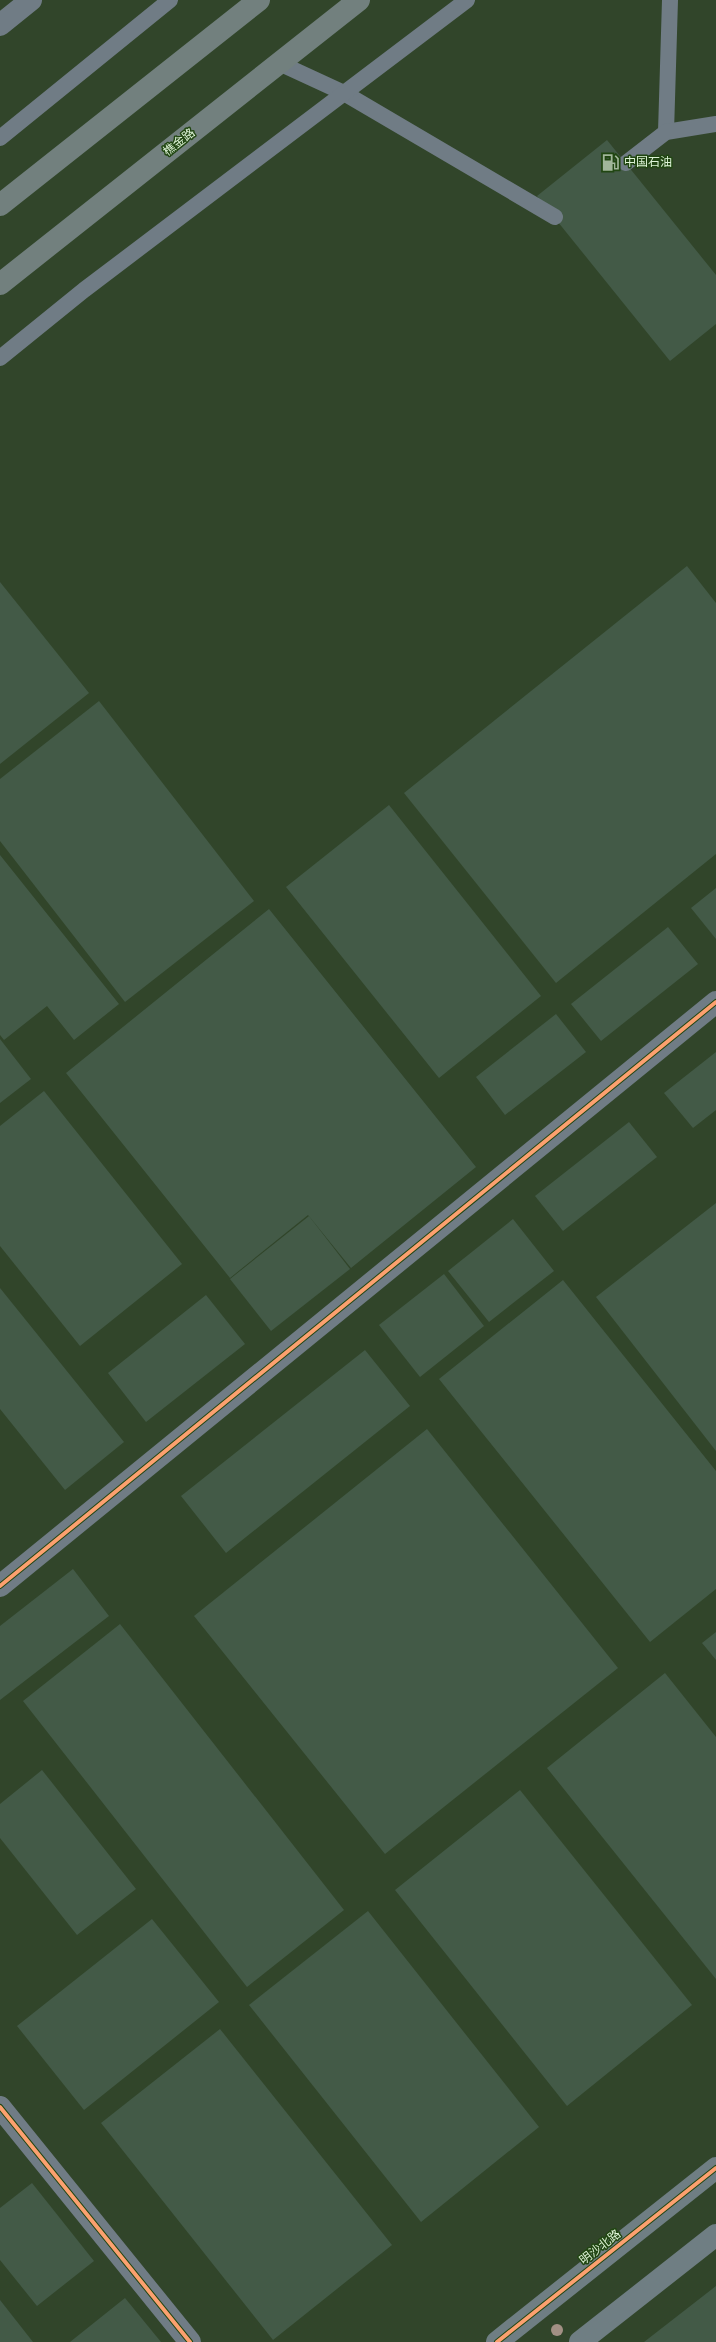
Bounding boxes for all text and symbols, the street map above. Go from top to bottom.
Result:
street label: 樵金路 [159,124,198,159]
fuel station icon: 中国石油 [601,152,621,172]
place label: 中国石油 [624,153,672,170]
street label: 明沙北路 [576,2225,624,2268]

